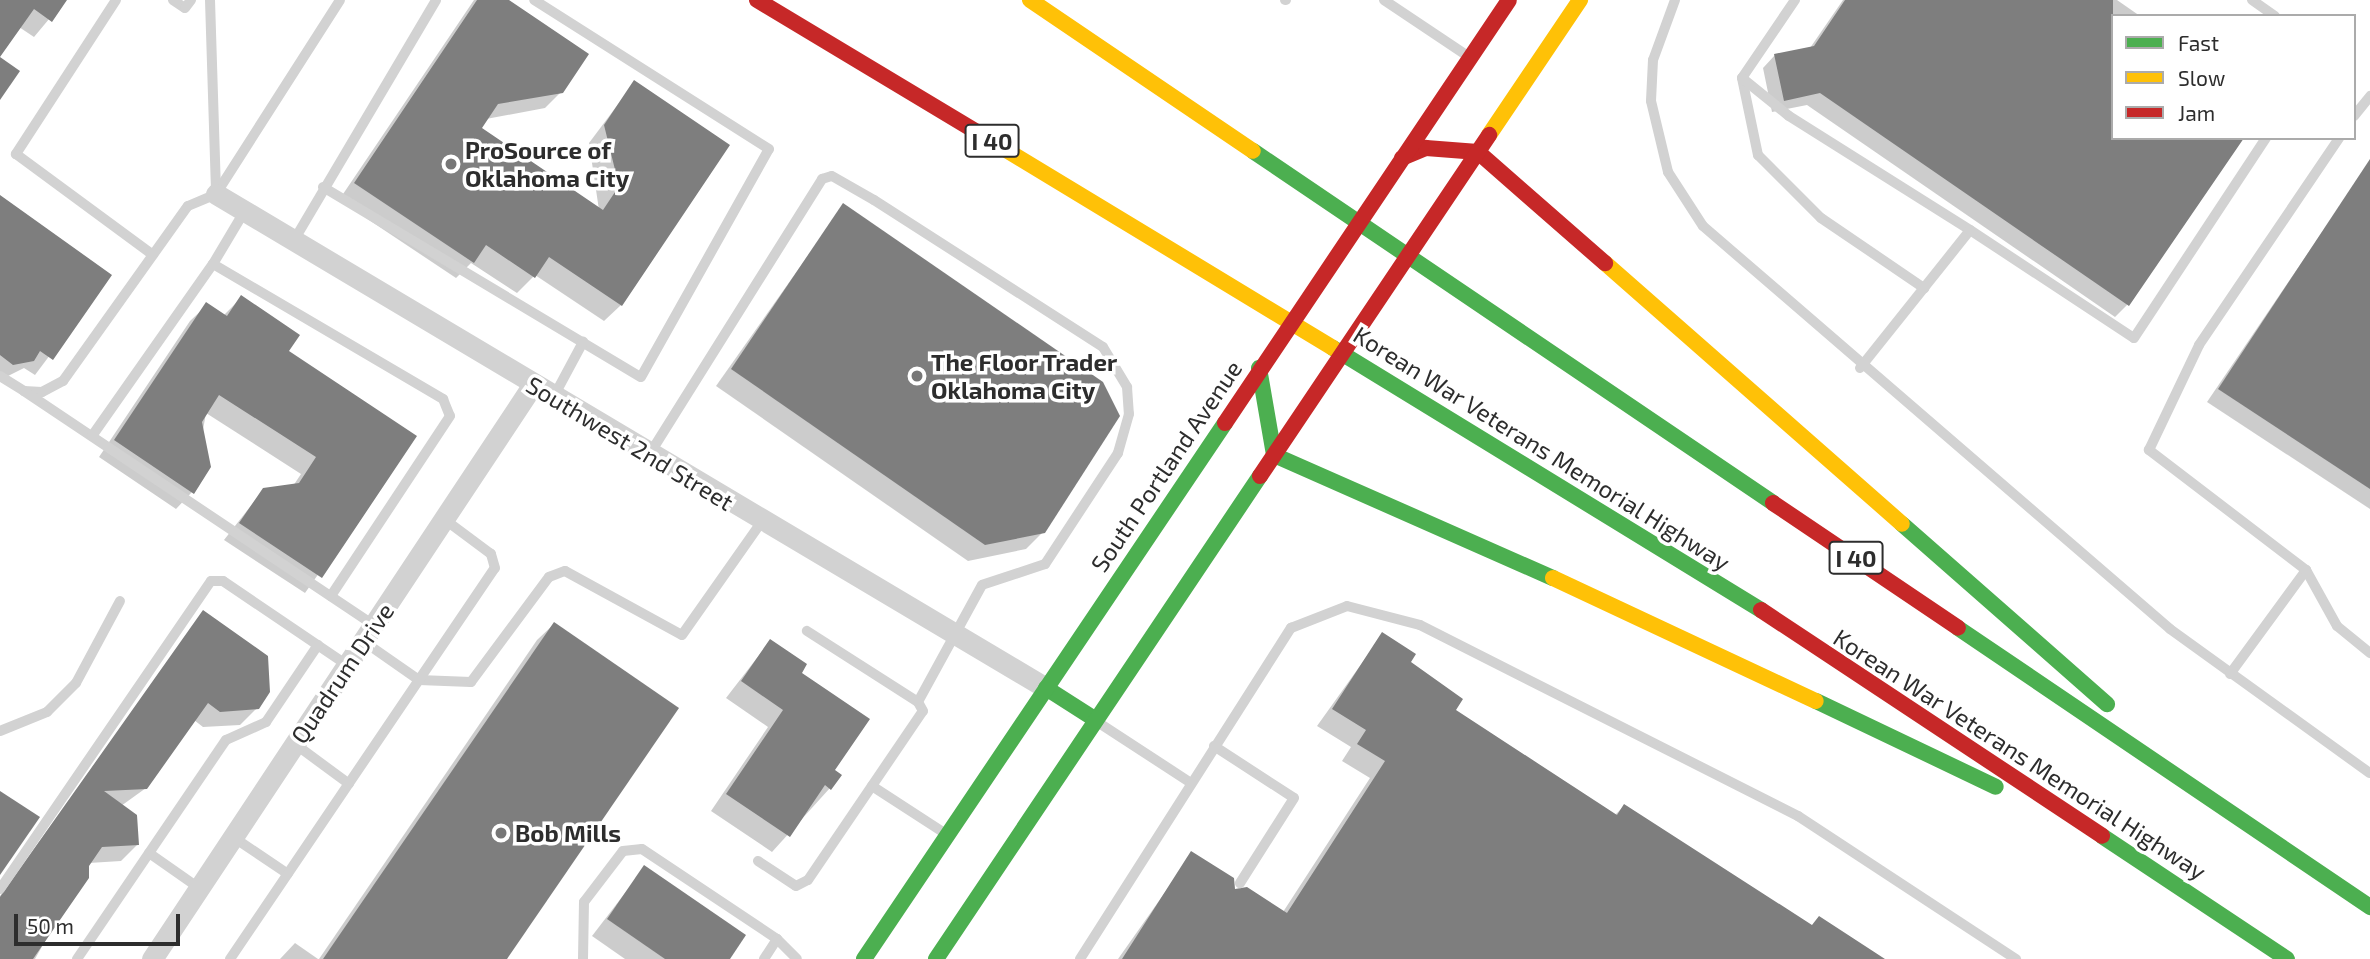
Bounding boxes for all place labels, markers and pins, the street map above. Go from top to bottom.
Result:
place label: ProSource of Oklahoma City [465,136,629,192]
marker: ProSource of Oklahoma City [443,156,459,172]
place label: The Floor Trader Oklahoma City [931,348,1118,404]
marker: The Floor Trader Oklahoma City [909,368,925,384]
place label: Bob Mills [515,819,621,847]
marker: Bob Mills [493,825,509,841]

